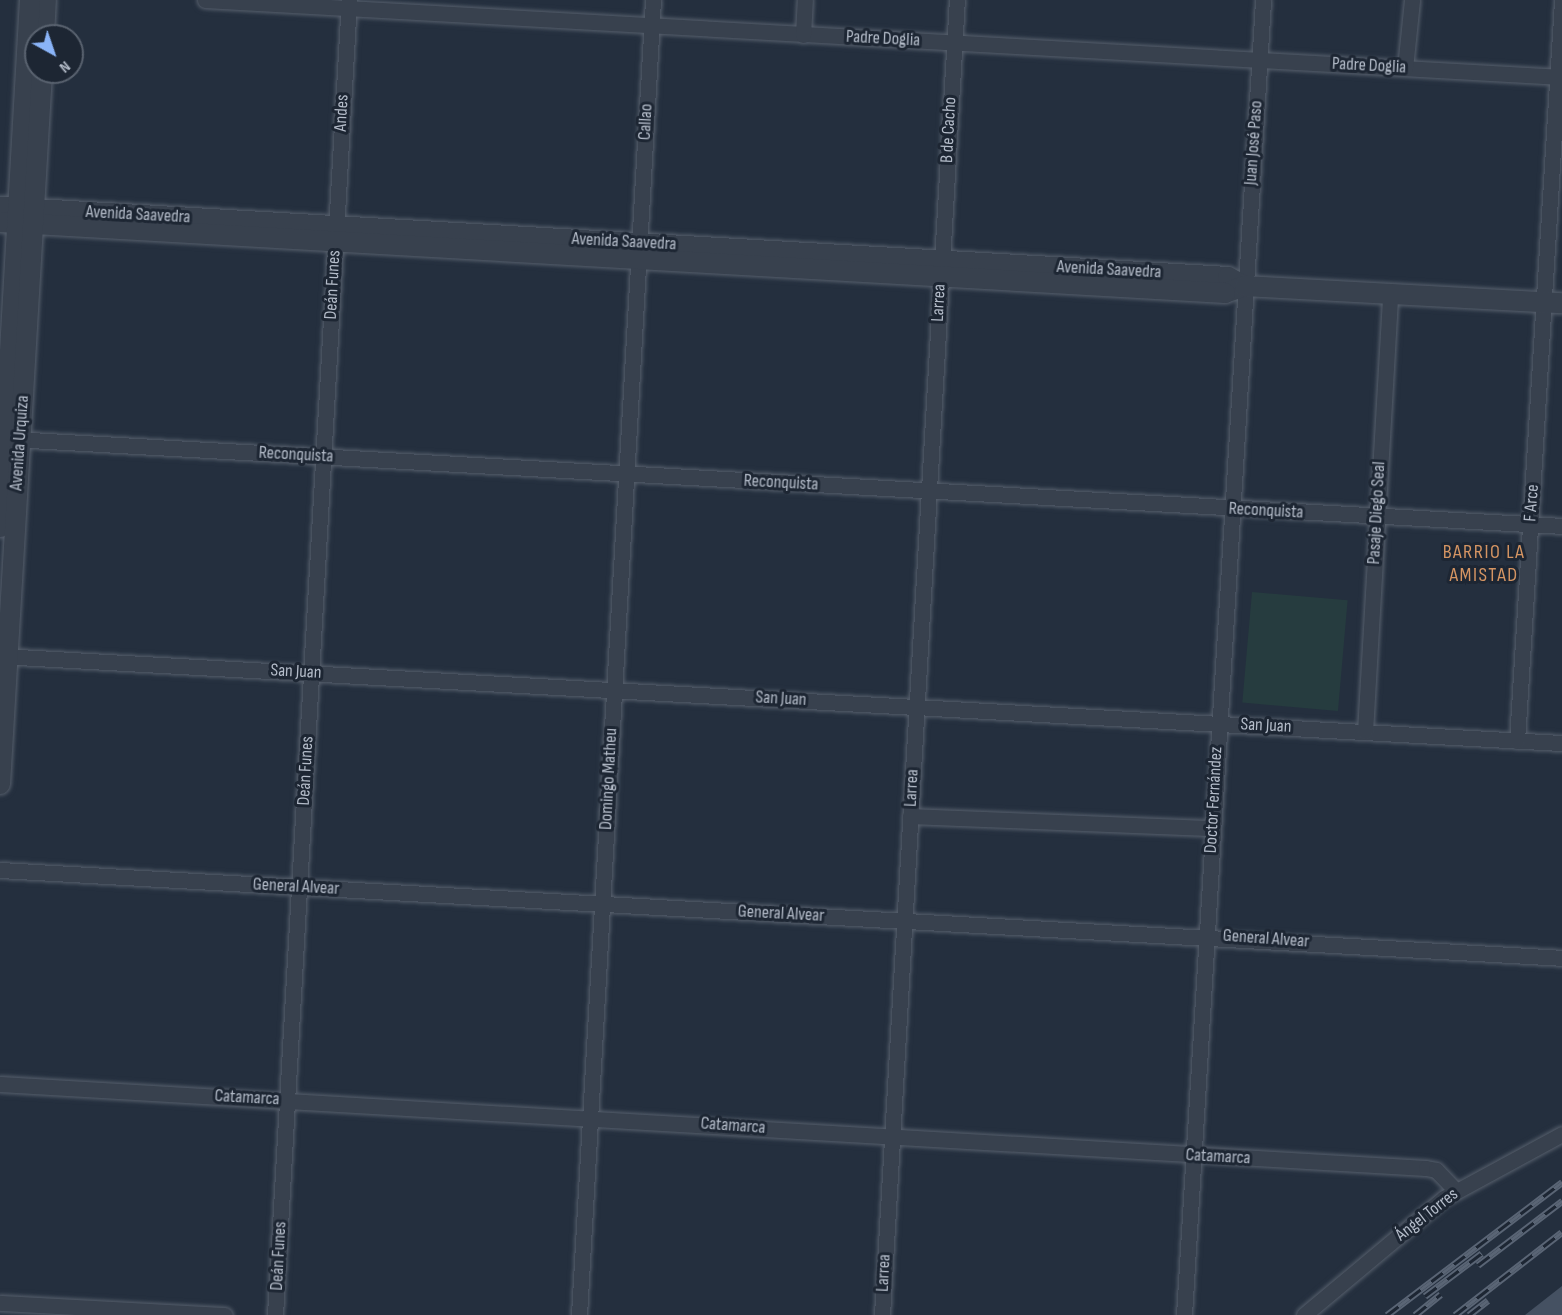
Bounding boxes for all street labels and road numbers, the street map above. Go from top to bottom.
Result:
street label: Padre Doglia [845,26,921,52]
street label: Padre Doglia [1331,53,1407,79]
street label: Andes [330,94,354,132]
street label: B de Cacho [936,96,962,164]
street label: Juan José Paso [1240,100,1268,186]
street label: Callao [634,103,658,141]
street label: Avenida Saavedra [85,201,191,229]
street label: Avenida Saavedra [571,228,677,256]
street label: Deán Funes [320,250,346,320]
street label: Avenida Saavedra [1056,256,1162,284]
street label: Larrea [927,284,951,322]
street label: Avenida Urquiza [6,395,34,491]
street label: Reconquista [258,442,334,468]
street label: Pasaje Diego Seal [1364,461,1390,565]
street label: Reconquista [743,470,819,496]
street label: F Arce [1520,484,1544,522]
street label: Reconquista [1228,498,1304,524]
street label: San Juan [270,660,322,684]
street label: San Juan [755,687,807,711]
street label: San Juan [1240,714,1292,738]
street label: Domingo Matheu [596,728,622,830]
street label: Deán Funes [293,736,319,806]
street label: Doctor Fernández [1200,746,1228,854]
street label: Larrea [900,769,924,807]
street label: General Alvear [252,874,340,900]
street label: General Alvear [737,901,825,927]
street label: General Alvear [1222,925,1310,953]
street label: Catamarca [214,1086,280,1110]
street label: Catamarca [700,1113,766,1139]
street label: Catamarca [1185,1145,1251,1169]
street label: Ángel Torres [1391,1184,1463,1246]
street label: Deán Funes [266,1221,292,1291]
street label: Larrea [872,1254,896,1292]

